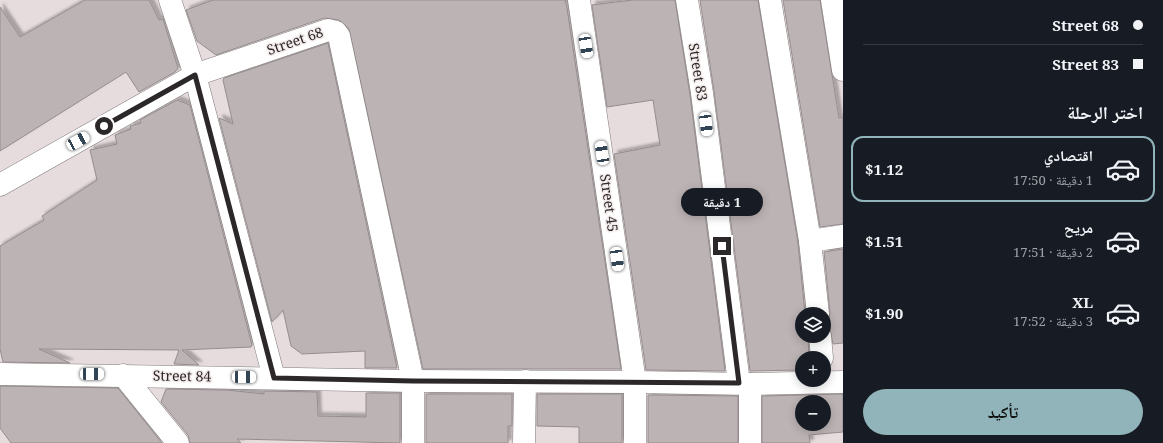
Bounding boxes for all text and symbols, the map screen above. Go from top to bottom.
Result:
text: Street 68 [1052,15,1119,35]
street label: Street 68 [264,22,326,59]
car [578,33,594,59]
street label: Street 83 [685,42,712,102]
text: Street 83 [1052,54,1119,74]
text: اختر الرحلة [1067,100,1143,124]
car [699,111,713,137]
route start [95,117,113,135]
car [65,130,91,152]
car [594,140,610,166]
text: اقتصادي [1044,145,1093,165]
icon: car [1105,151,1141,187]
text: $1.12 [865,159,903,179]
text: 1 دقيقة · 17:50 [1013,171,1093,189]
street label: Street 45 [596,173,623,233]
callout: 1 دقيقة [681,188,763,216]
text: 1 دقيقة [703,193,741,211]
text: مريح [1064,217,1093,237]
icon: car [1105,223,1141,259]
text: $1.51 [865,231,903,251]
route end [713,237,731,255]
text: 2 دقيقة · 17:51 [1013,243,1093,261]
car [609,246,625,272]
text: XL [1072,292,1093,312]
icon: car [1105,295,1141,331]
text: $1.90 [865,303,903,323]
map controls [795,307,831,431]
button: layers [795,307,831,343]
text: 3 دقيقة · 17:52 [1013,312,1093,330]
button: + [795,351,831,387]
street label: Street 84 [153,365,212,386]
car [80,368,104,380]
car [232,371,256,383]
button: تأكيد [863,389,1143,435]
button: − [795,395,831,431]

